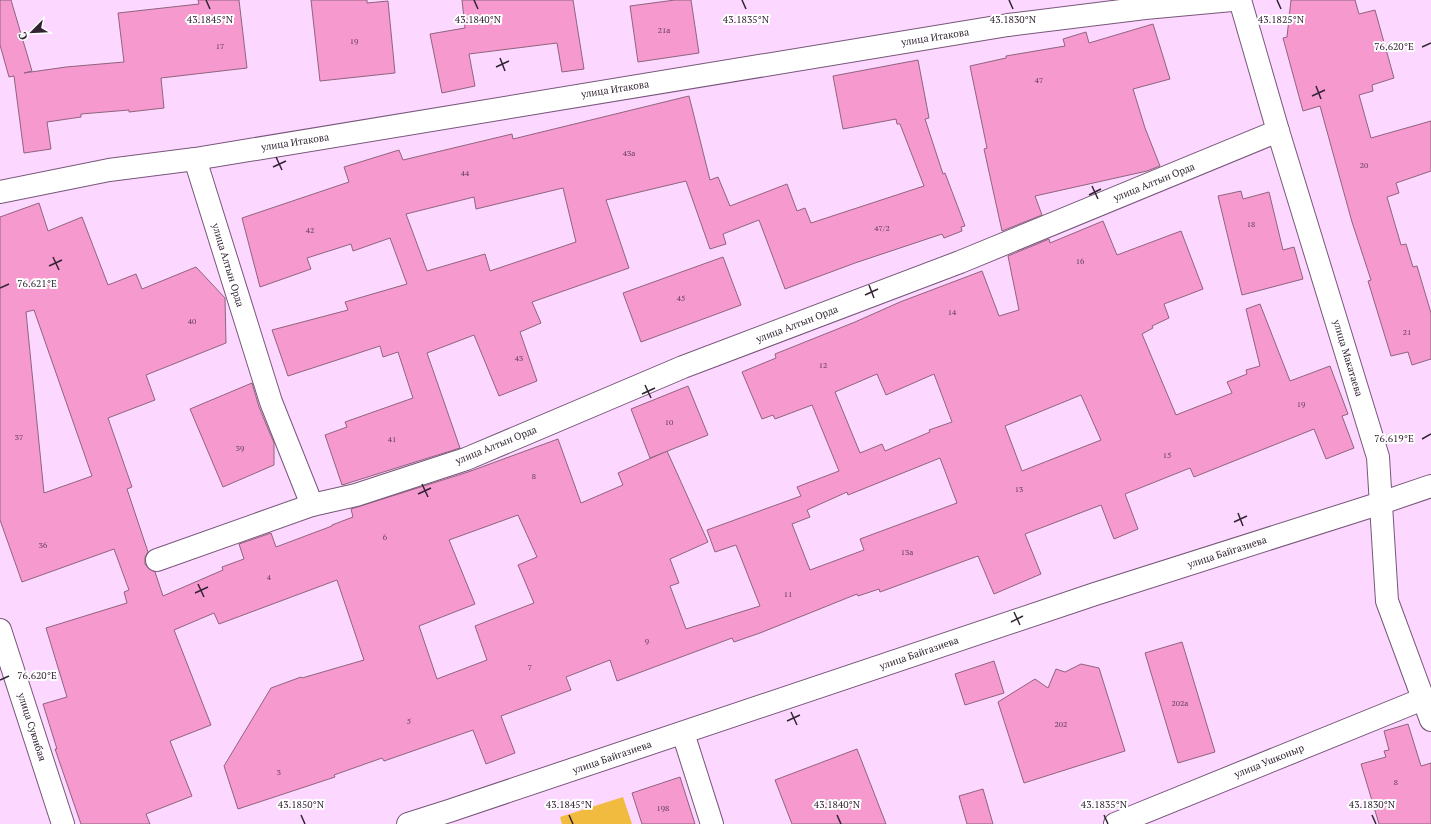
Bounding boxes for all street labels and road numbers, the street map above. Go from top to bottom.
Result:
street label: улица Итакова [899,25,970,49]
street label: улица Итакова [579,77,650,101]
street label: улица Итакова [259,130,330,154]
street label: улица Алтын Орда [1110,160,1197,205]
street label: улица Алтын Орда [209,221,247,308]
street label: улица Алтын Орда [753,302,840,346]
street label: улица Макатаева [1330,317,1366,398]
street label: улица Алтын Орда [452,423,539,468]
street label: улица Байгазиева [1185,533,1268,571]
street label: улица Байгазиева [877,633,960,673]
street label: улица Суюнбая [15,690,49,763]
street label: улица Байгазиева [570,737,653,777]
street label: улица Ушконыр [1231,741,1306,781]

